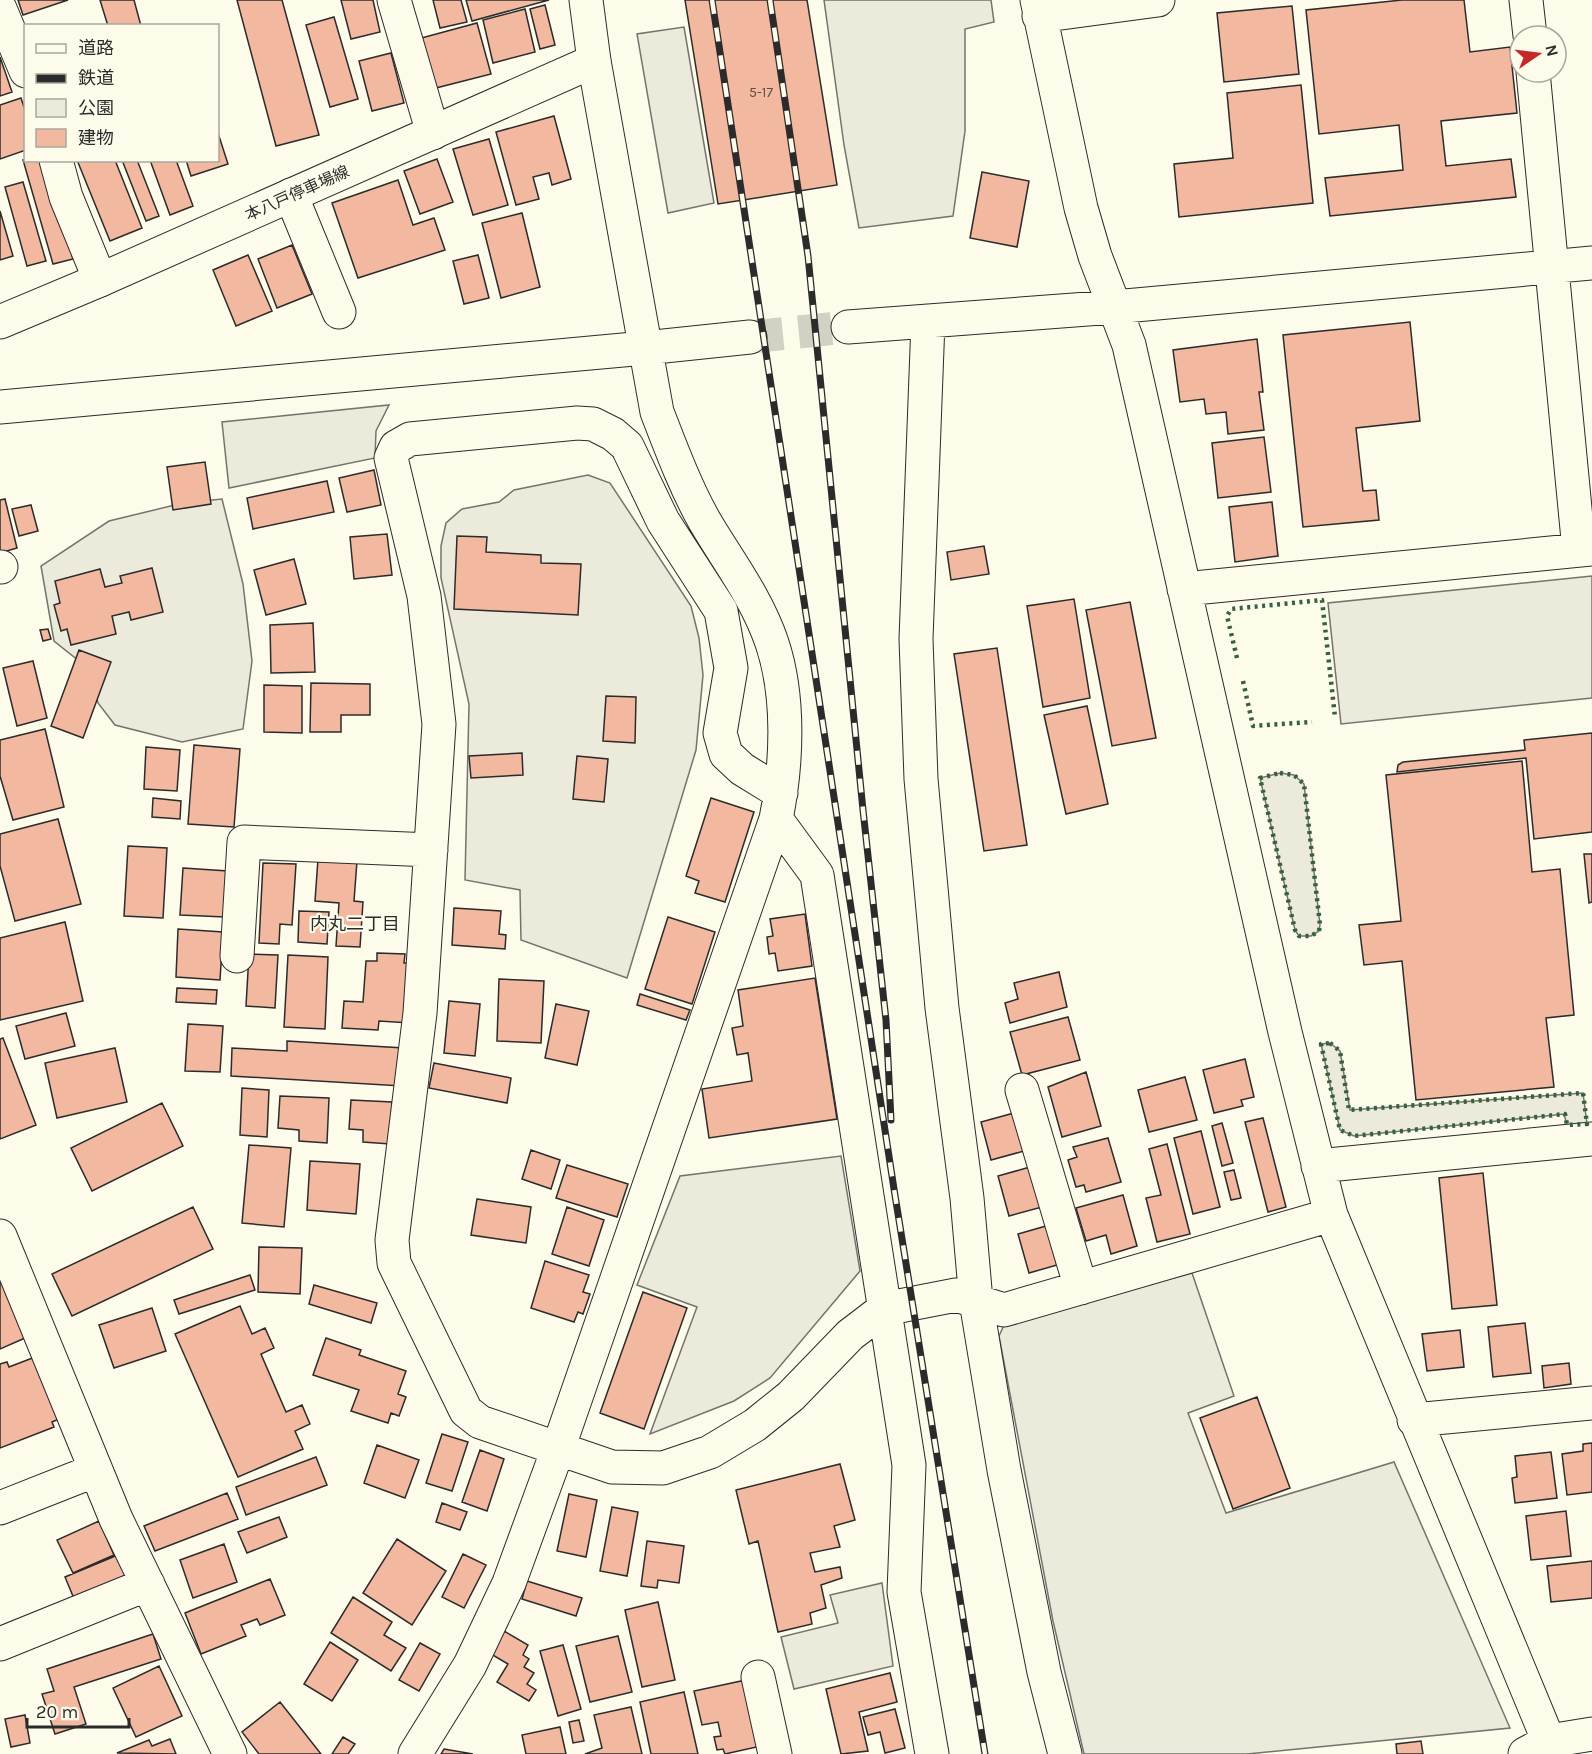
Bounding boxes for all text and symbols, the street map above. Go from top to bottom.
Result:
legend [24,24,219,162]
north arrow [1508,24,1568,84]
text: 道路 [78,37,114,59]
text: N [1541,43,1563,58]
text: 鉄道 [78,67,114,89]
house number: 5-17 [749,84,773,101]
text: 公園 [78,97,114,119]
text: 建物 [78,127,114,149]
street label: 本八戸停車場線 [242,162,352,224]
district label: 内丸二丁目 [310,913,400,935]
scale bar [27,1691,129,1729]
text: 20 m [36,1701,78,1723]

